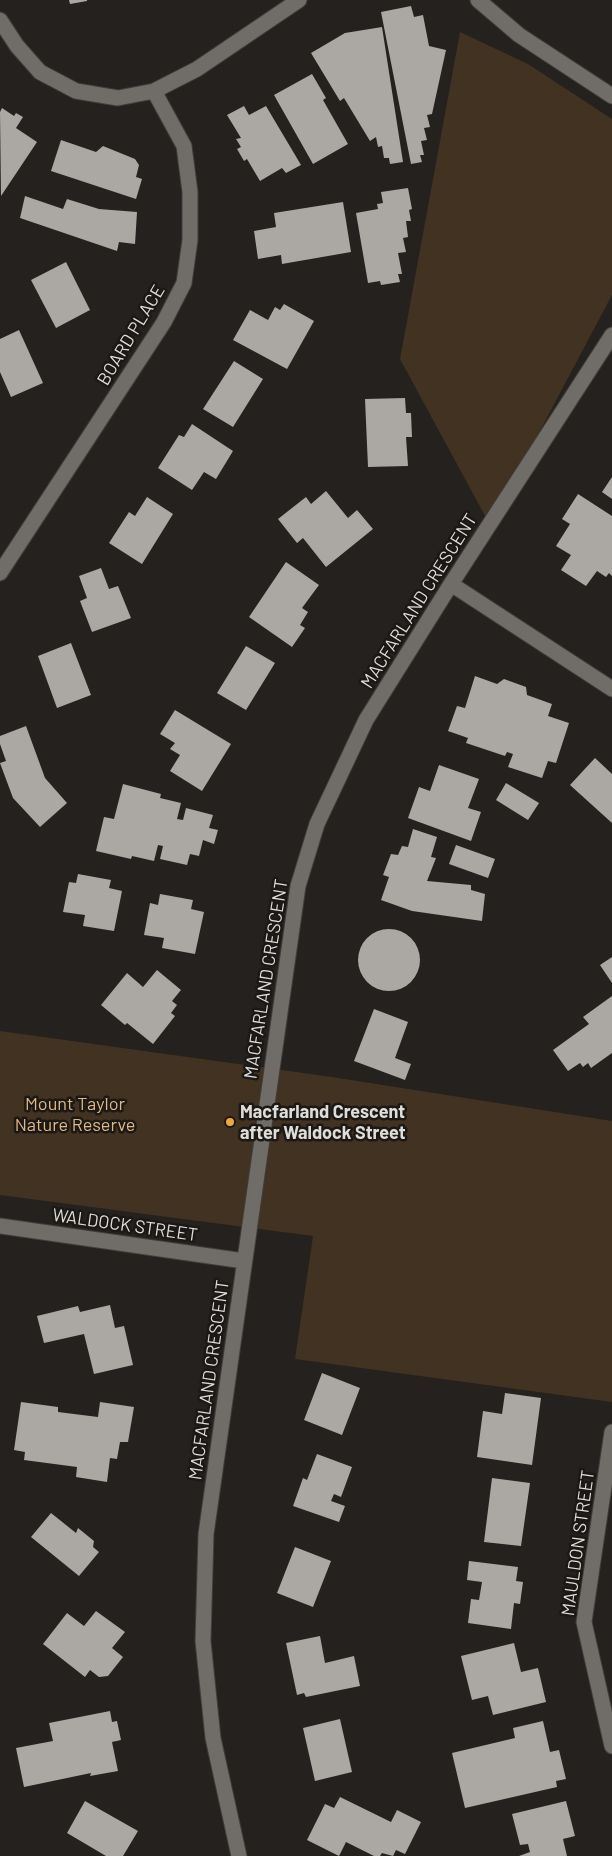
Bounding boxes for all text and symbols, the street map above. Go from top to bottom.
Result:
street label: BOARD PLACE [93,281,169,389]
street label: MACFARLAND CRESCENT [356,510,482,692]
street label: MACFARLAND CRESCENT [240,878,292,1080]
park label: Mount Taylor Nature Reserve [15,1093,135,1136]
place label: Macfarland Crescent after Waldock Street [240,1101,405,1144]
marker: Macfarland Crescent after Waldock Street [224,1116,236,1128]
street label: WALDOCK STREET [51,1204,199,1246]
street label: MACFARLAND CRESCENT [184,1279,234,1481]
street label: MAULDON STREET [557,1469,599,1617]

